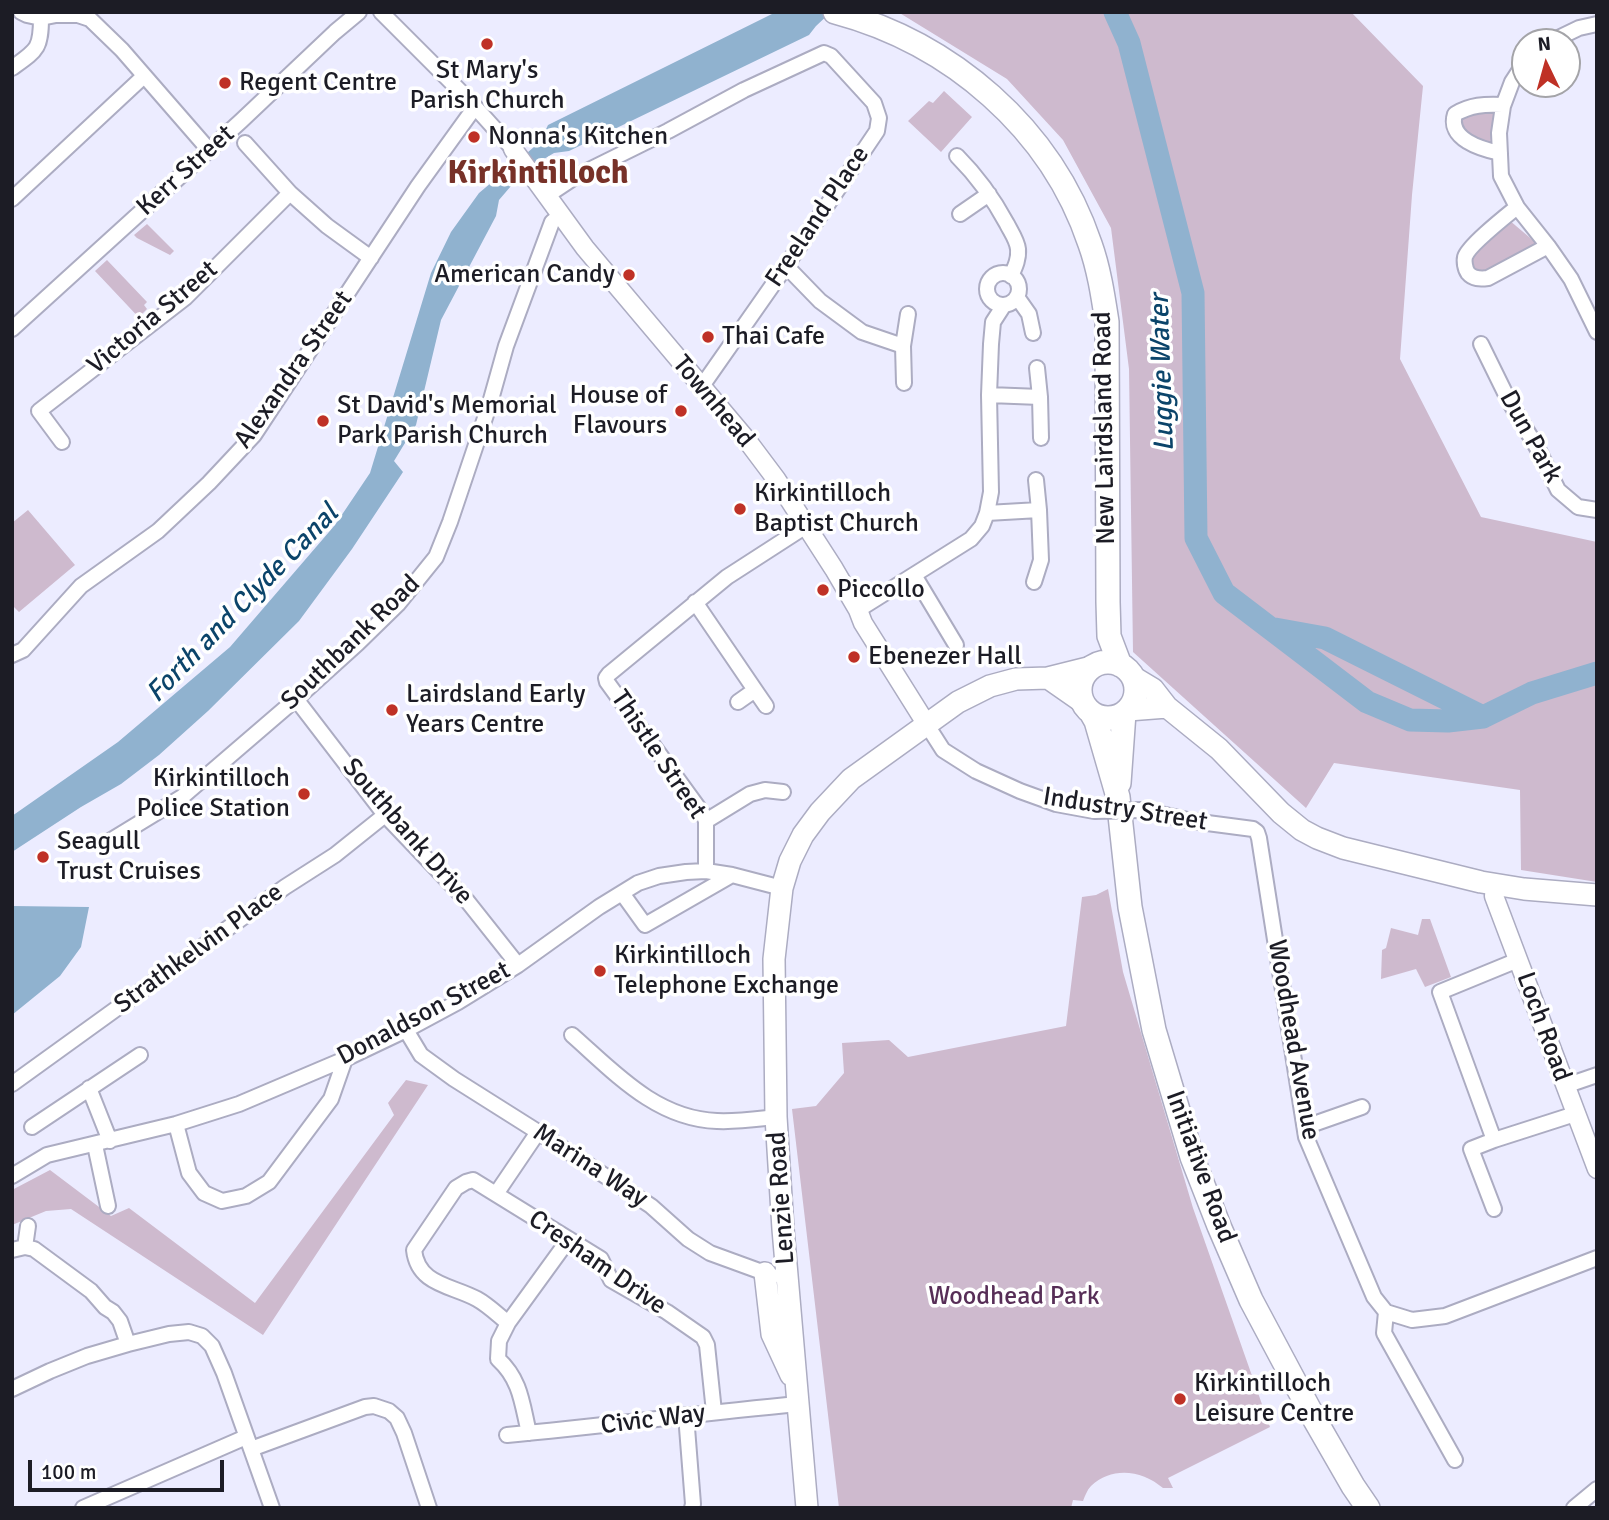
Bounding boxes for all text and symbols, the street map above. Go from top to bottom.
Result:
north arrow [1511,28,1581,98]
text: N [1537,32,1552,57]
marker: St Mary's Parish Church [479,36,495,52]
place label: St Mary's Parish Church [409,55,565,116]
place label: Regent Centre [239,67,397,99]
marker: Regent Centre [217,75,233,91]
street label: Kerr Street [131,119,241,223]
place label: Nonna's Kitchen [488,121,668,153]
marker: Nonna's Kitchen [466,129,482,145]
street label: Freeland Place [759,141,877,293]
district label: Kirkintilloch [447,154,629,194]
street label: Victoria Street [82,255,224,381]
place label: American Candy [434,259,615,291]
marker: American Candy [621,267,637,283]
street label: Alexandra Street [228,285,360,455]
water label: Luggie Water [1143,294,1183,452]
street label: New Lairdsland Road [1087,311,1123,545]
place label: Thai Cafe [722,321,825,353]
marker: Thai Cafe [700,329,716,345]
street label: Townhead [665,349,761,455]
place label: House of Flavours [570,380,667,442]
street label: Dun Park [1492,385,1568,489]
place label: St David's Memorial Park Parish Church [337,390,557,452]
marker: House of Flavours [673,403,689,419]
marker: St David's Memorial Park Parish Church [315,413,331,429]
place label: Kirkintilloch Baptist Church [754,478,919,540]
water label: Forth and Clyde Canal [140,498,346,710]
marker: Kirkintilloch Baptist Church [732,501,748,517]
street label: Southbank Road [275,569,427,717]
place label: Piccollo [837,574,925,606]
marker: Piccollo [815,582,831,598]
place label: Ebenezer Hall [868,641,1022,673]
marker: Ebenezer Hall [846,649,862,665]
place label: Lairdsland Early Years Centre [406,679,585,740]
street label: Thistle Street [604,685,712,825]
marker: Lairdsland Early Years Centre [384,702,400,718]
street label: Southbank Drive [335,753,479,911]
place label: Kirkintilloch Police Station [137,763,290,824]
street label: Industry Street [1041,782,1209,838]
marker: Kirkintilloch Police Station [296,786,312,802]
place label: Seagull Trust Cruises [57,826,201,888]
marker: Seagull Trust Cruises [35,849,51,865]
street label: Strathkelvin Place [108,877,290,1021]
street label: Woodhead Avenue [1260,937,1326,1143]
place label: Kirkintilloch Telephone Exchange [614,940,839,1002]
street label: Donaldson Street [332,955,516,1073]
marker: Kirkintilloch Telephone Exchange [592,963,608,979]
street label: Loch Road [1509,968,1577,1086]
street label: Initiative Road [1158,1087,1242,1247]
street label: Marina Way [527,1117,653,1215]
street label: Lenzie Road [762,1131,802,1265]
street label: Cresham Drive [522,1204,672,1322]
park label: Woodhead Park [928,1281,1100,1313]
place label: Kirkintilloch Leisure Centre [1194,1368,1354,1430]
marker: Kirkintilloch Leisure Centre [1172,1391,1188,1407]
street label: Civic Way [599,1398,707,1442]
scale bar [32,1446,228,1490]
text: 100 m [41,1459,96,1485]

